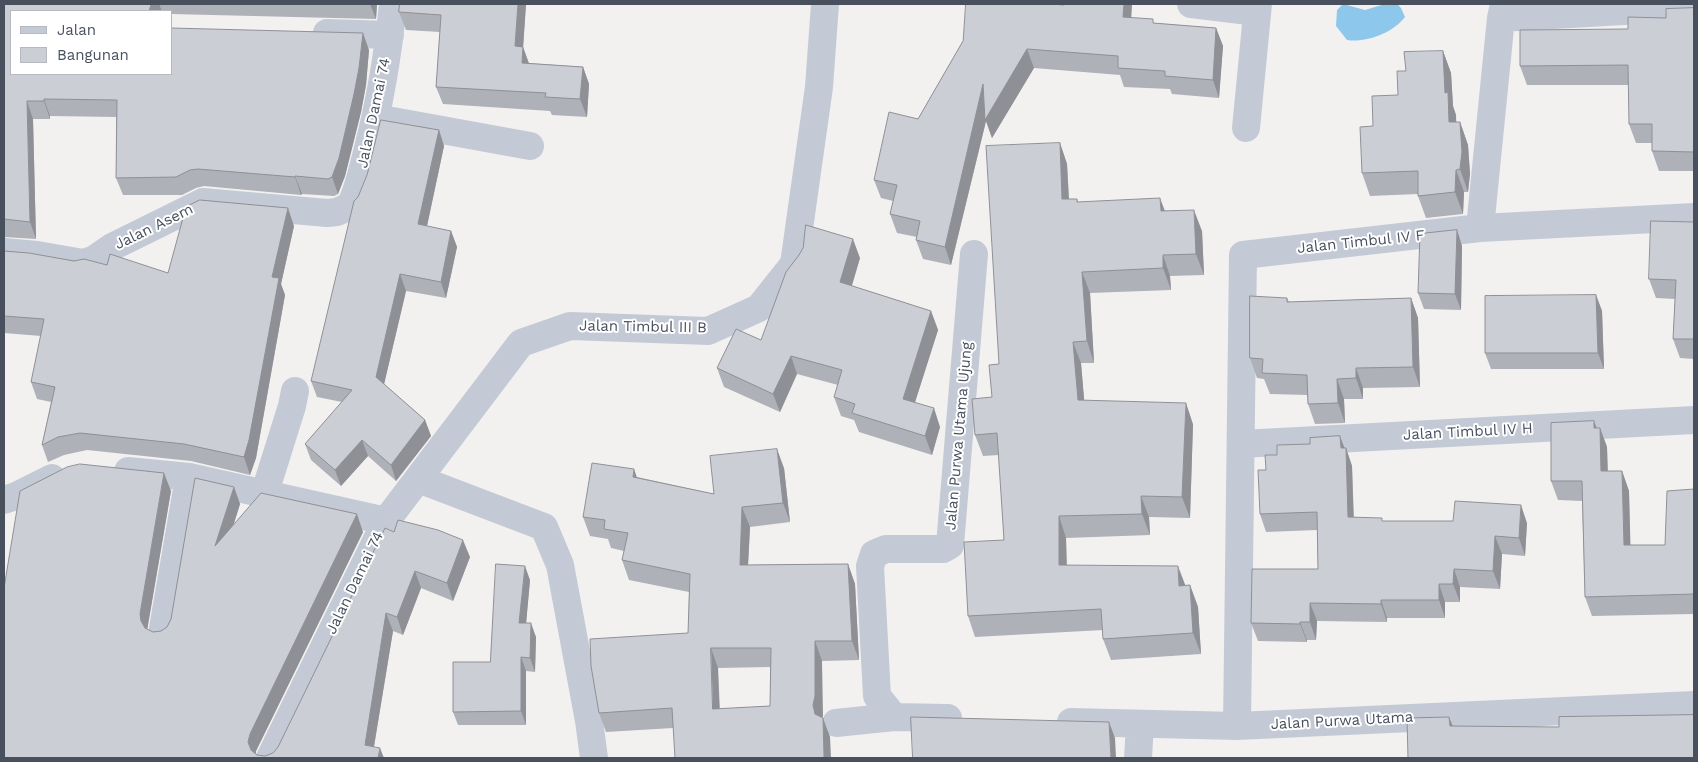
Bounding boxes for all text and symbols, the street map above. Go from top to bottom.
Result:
legend [10,10,172,75]
text: Jalan [57,21,96,39]
text: Bangunan [57,46,129,64]
street label: Jalan Damai 74 [354,56,394,170]
street label: Jalan Asem [112,200,196,254]
street label: Jalan Timbul IV F [1296,226,1426,258]
street label: Jalan Timbul III B [579,317,707,337]
street label: Jalan Purwa Utama Ujung [942,341,976,531]
street label: Jalan Timbul IV H [1403,420,1533,444]
street label: Jalan Damai 74 [322,529,388,637]
street label: Jalan Purwa Utama [1270,708,1414,734]

